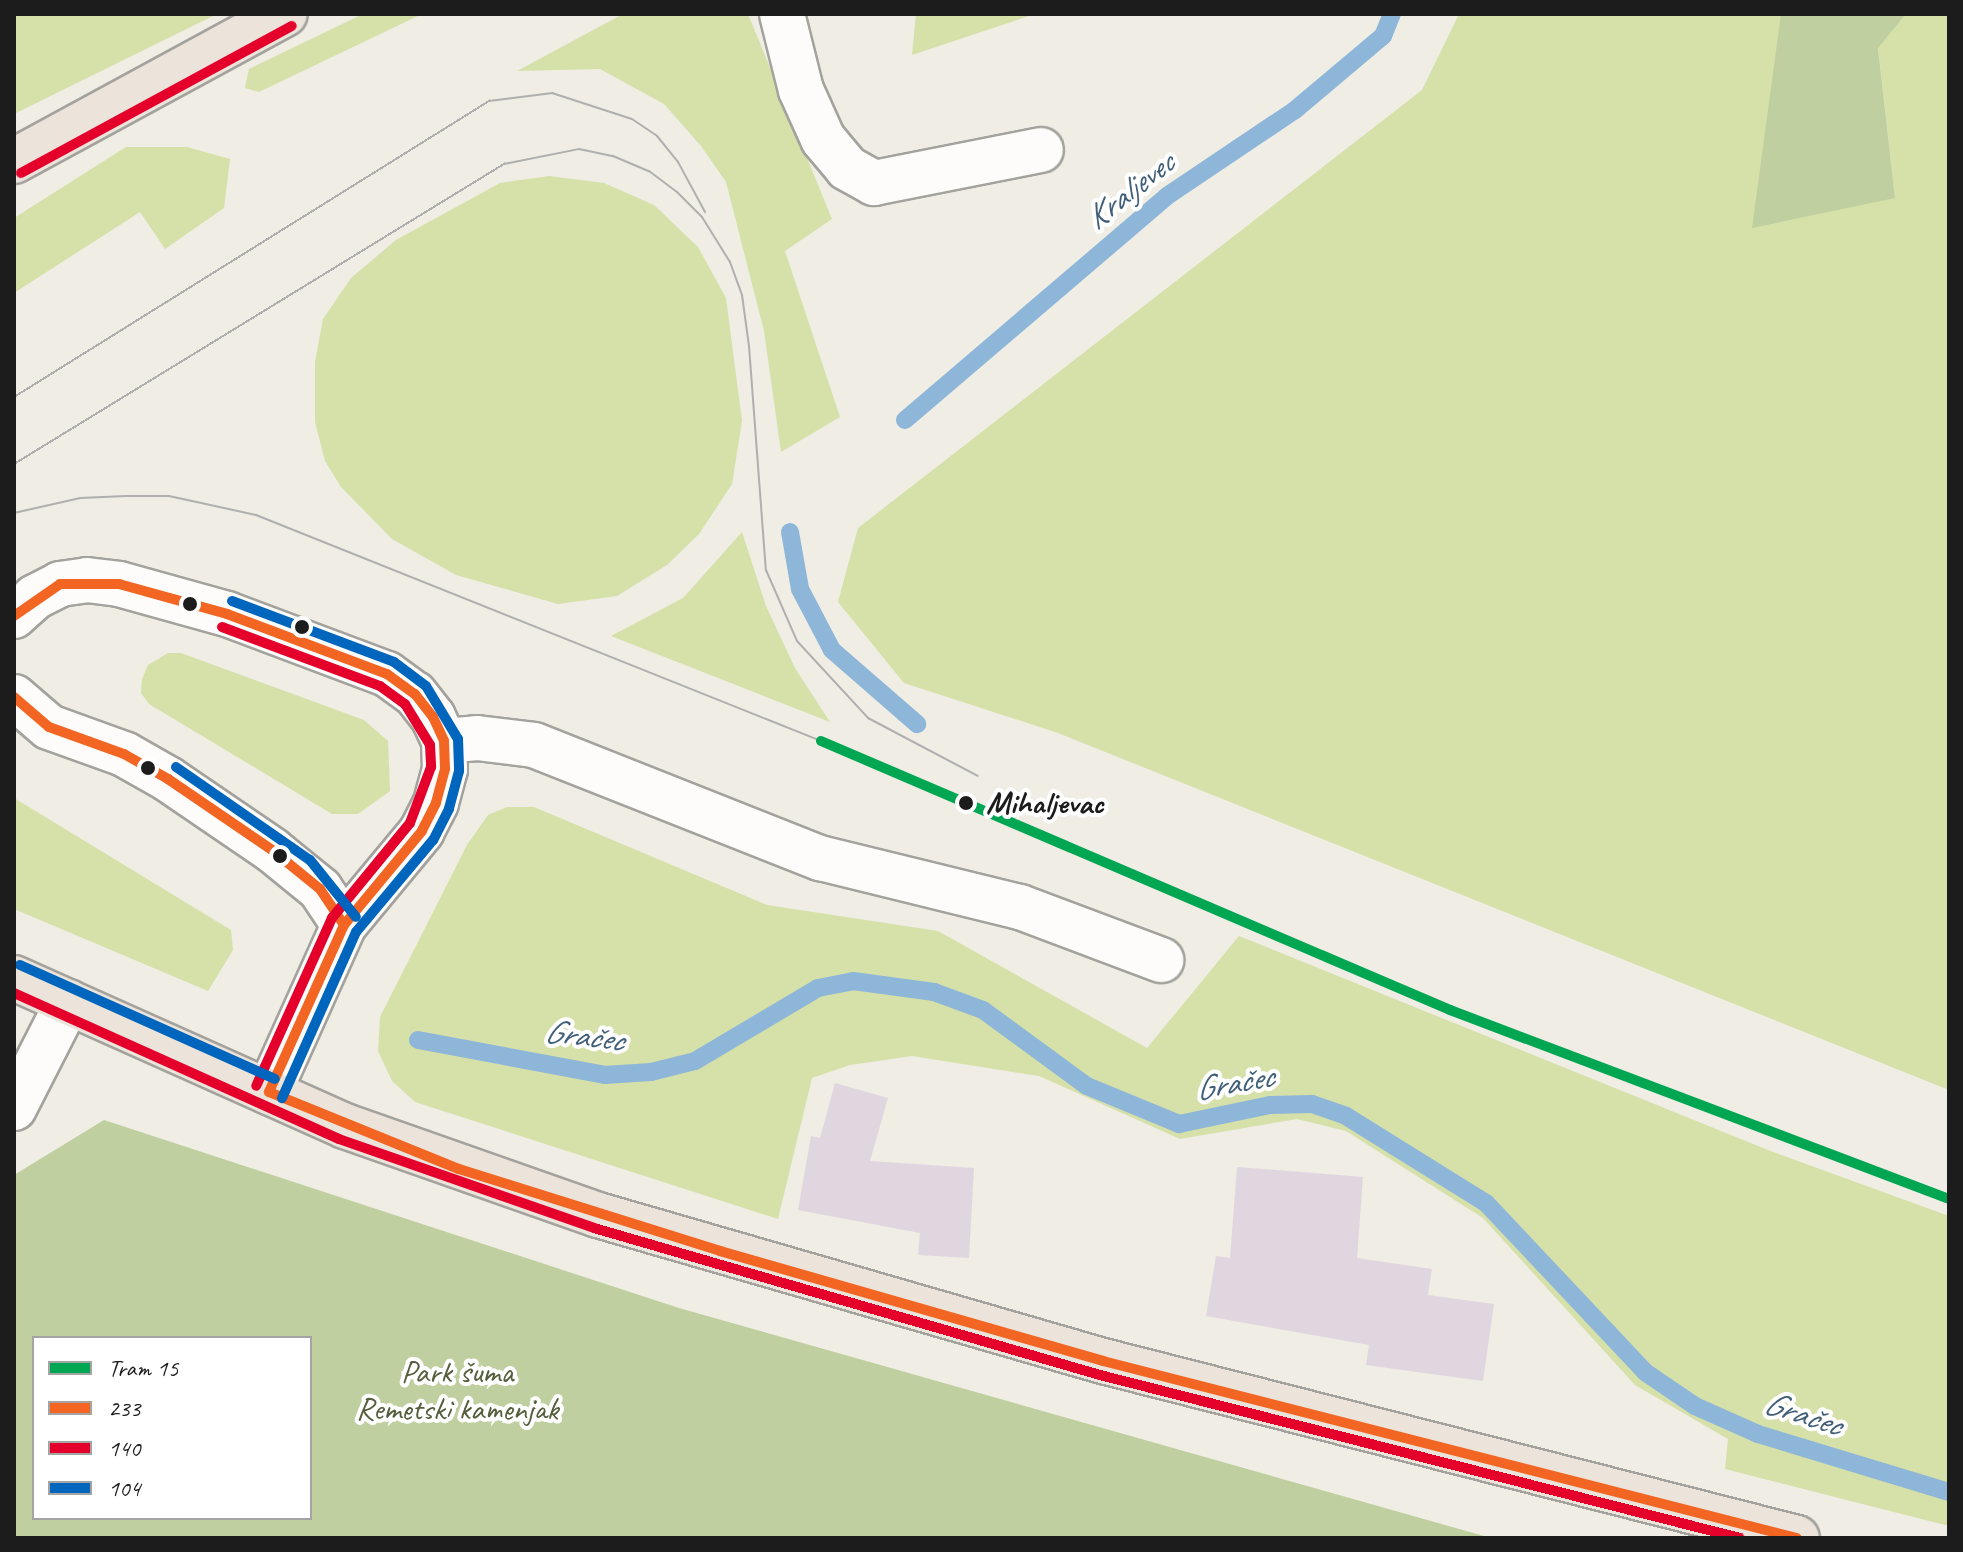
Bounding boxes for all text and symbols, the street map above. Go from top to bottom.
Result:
water label: Kraljevec [1076,143,1182,237]
unlabelled marker [182,596,198,612]
unlabelled marker [294,619,310,635]
unlabelled marker [140,760,156,776]
place label: Mihaljevac [986,784,1103,822]
marker: Mihaljevac [953,790,979,816]
unlabelled marker [272,848,288,864]
water label: Gračec [542,1010,626,1060]
water label: Gračec [1192,1055,1276,1109]
legend [32,1336,312,1520]
text: Tram 15 [108,1353,178,1383]
park label: Park šuma Remetski kamenjak [355,1354,559,1429]
water label: Gračec [1759,1381,1847,1445]
text: 233 [108,1393,140,1423]
text: 140 [108,1433,140,1463]
text: 104 [108,1473,140,1503]

